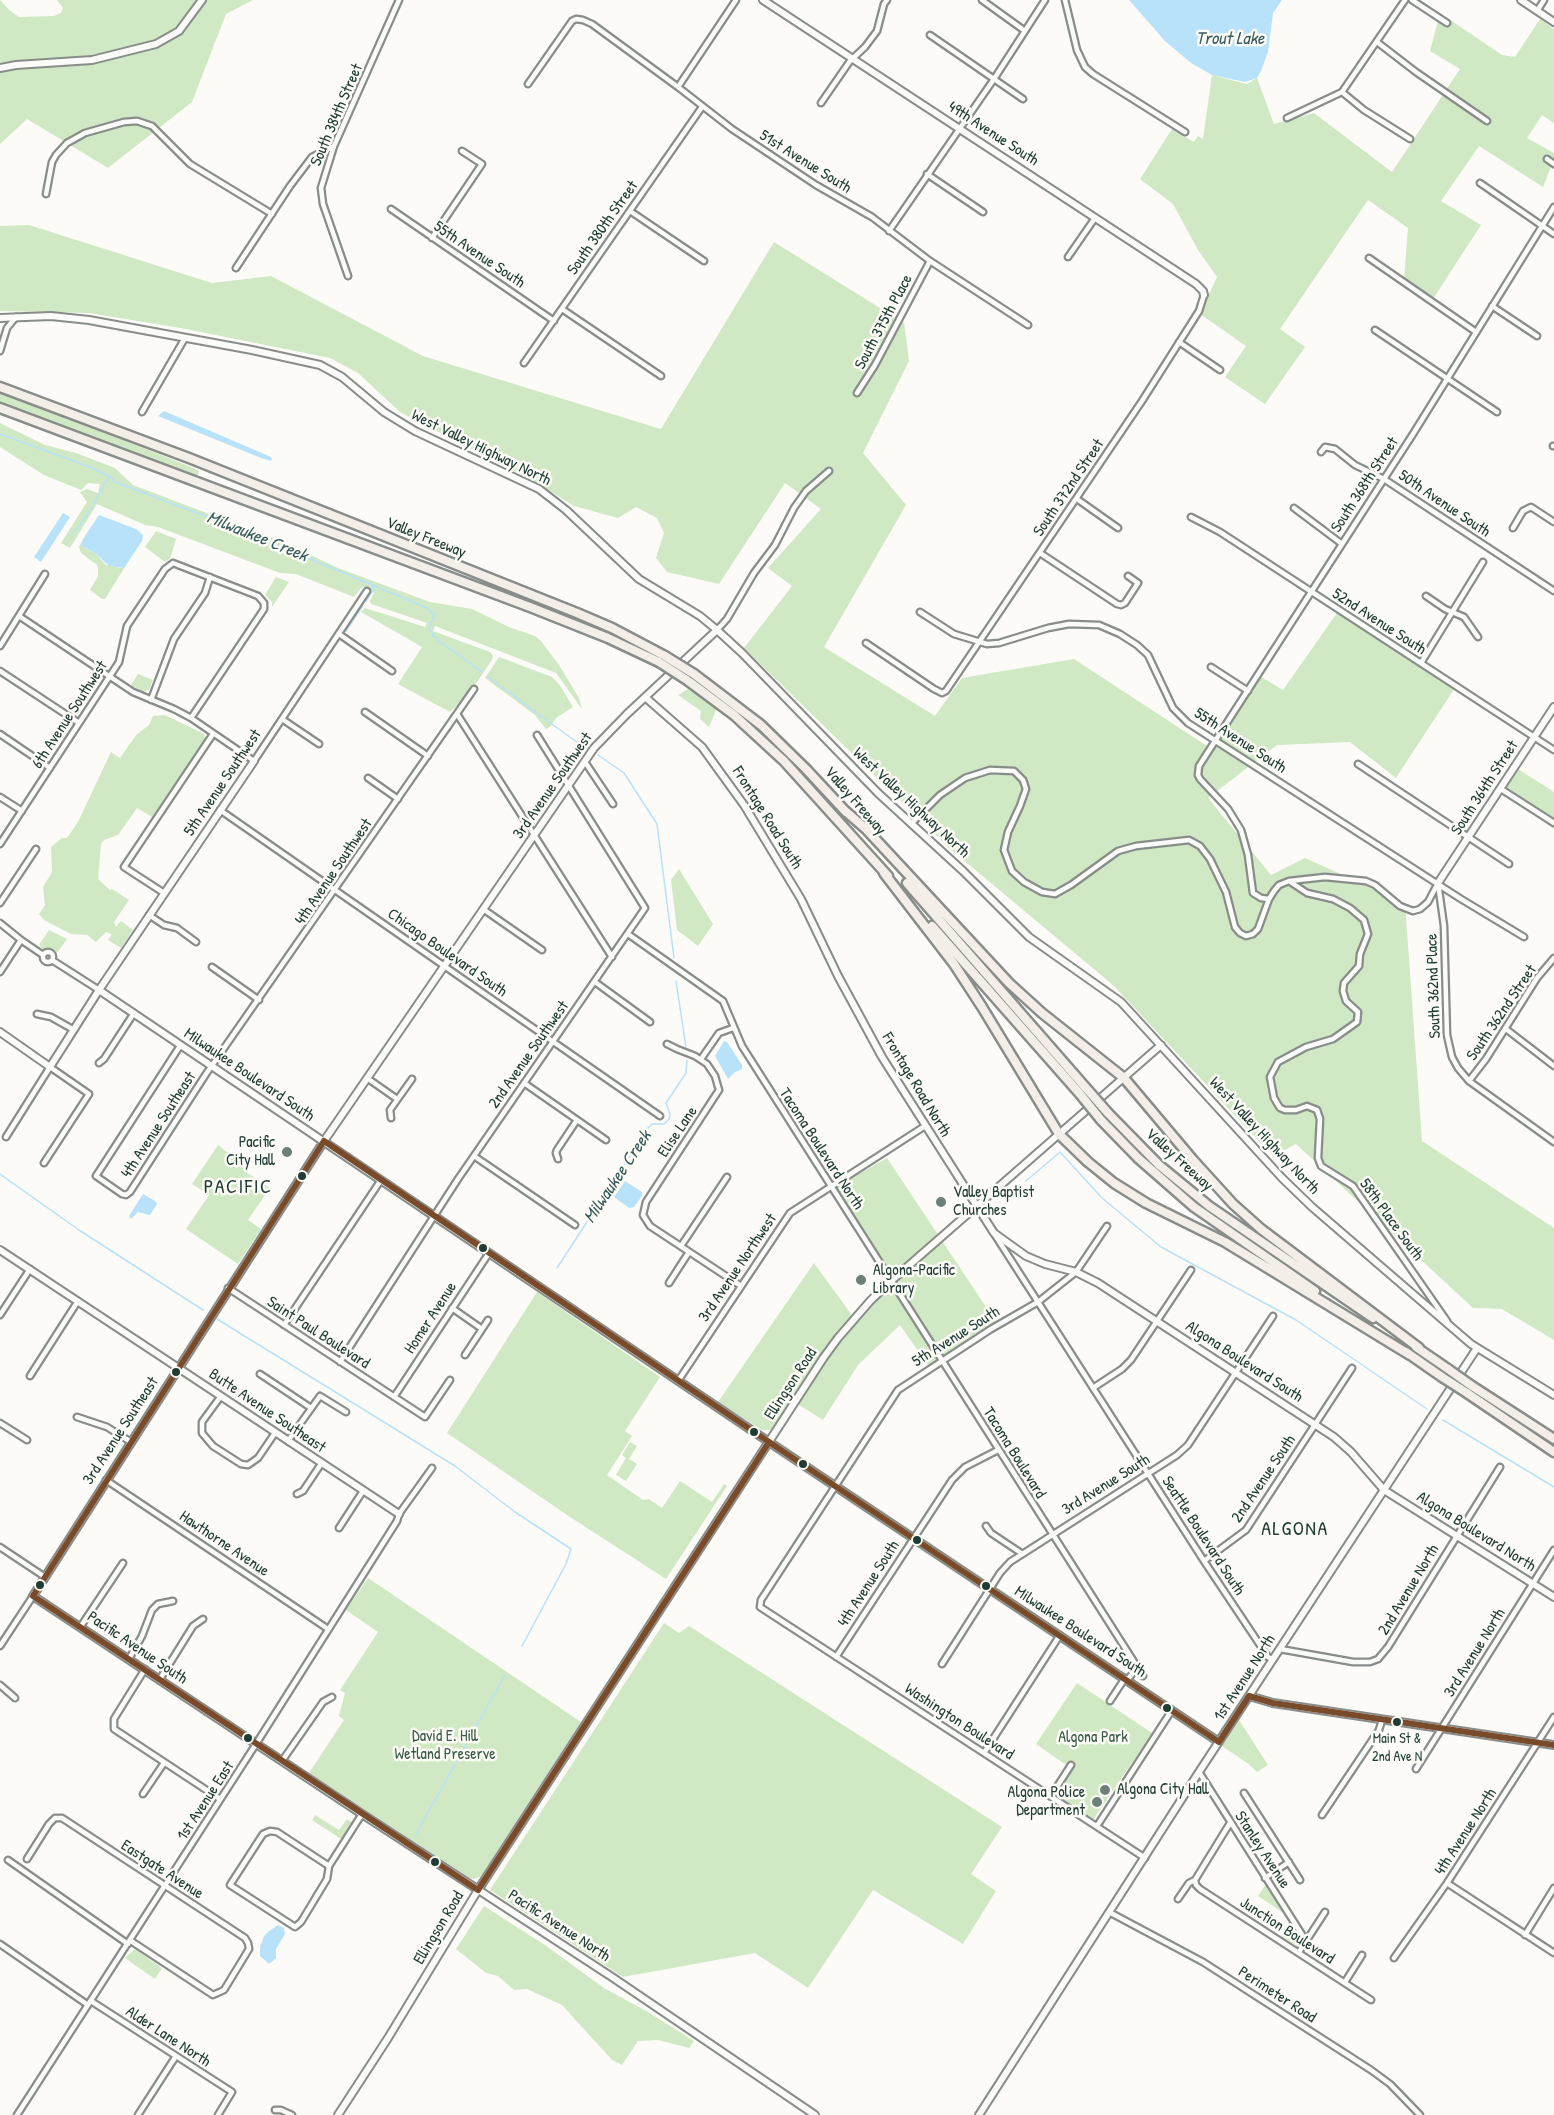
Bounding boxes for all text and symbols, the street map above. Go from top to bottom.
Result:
water label: Trout Lake [1196,28,1264,50]
street label: South 384th Street [307,61,367,169]
street label: 49th Avenue South [944,98,1042,170]
street label: 51st Avenue South [756,126,854,198]
street label: South 380th Street [563,177,643,279]
street label: 55th Avenue South [430,217,528,293]
street label: South 375th Place [851,271,917,373]
street label: West Valley Highway North [408,406,554,490]
street label: South 368th Street [1327,434,1403,536]
street label: South 372nd Street [1029,436,1109,540]
street label: 50th Avenue South [1394,466,1494,542]
water label: Milwaukee Creek [204,507,310,567]
street label: Valley Freeway [383,513,469,563]
street label: 52nd Avenue South [1328,585,1430,659]
street label: 6th Avenue Southwest [28,658,112,772]
street label: 55th Avenue South [1190,704,1290,778]
street label: 5th Avenue Southwest [180,726,266,840]
street label: 3rd Avenue Southwest [509,729,597,843]
street label: South 364th Street [1447,737,1523,839]
street label: West Valley Highway North [849,744,973,862]
street label: Frontage Road South [728,763,806,873]
street label: Valley Freeway [820,763,890,839]
street label: 4th Avenue Southwest [291,815,377,929]
street label: Chicago Boulevard South [384,905,510,1001]
street label: South 362nd Place [1423,933,1445,1039]
street label: South 362nd Street [1463,961,1541,1065]
street label: 2nd Avenue Southwest [485,998,573,1112]
street label: Milwaukee Boulevard South [180,1024,318,1126]
street label: Frontage Road North [877,1029,955,1141]
street label: 4th Avenue Southeast [117,1068,201,1182]
street label: West Valley Highway North [1205,1074,1323,1198]
street label: Tacoma Boulevard North [775,1085,867,1213]
street label: Elise Lane [654,1103,702,1161]
street label: Valley Freeway [1141,1125,1217,1195]
water label: Milwaukee Creek [579,1127,657,1227]
place label: Pacific City Hall [226,1133,275,1171]
marker: Pacific City Hall [280,1145,294,1159]
unlabelled marker [296,1170,308,1182]
street label: 58th Place South [1355,1175,1427,1265]
district label: PACIFIC [204,1176,272,1200]
place label: Valley Baptist Churches [953,1183,1034,1221]
marker: Valley Baptist Churches [934,1195,948,1209]
street label: 3rd Avenue Northwest [695,1210,781,1326]
unlabelled marker [477,1242,489,1254]
place label: Algona-Pacific Library [873,1261,955,1299]
marker: Algona-Pacific Library [854,1273,868,1287]
street label: Homer Avenue [401,1279,461,1357]
street label: Saint Paul Boulevard [263,1293,373,1373]
street label: 5th Avenue South [909,1303,1003,1371]
street label: Algona Boulevard South [1182,1317,1306,1407]
street label: Ellingson Road [761,1345,821,1423]
street label: Butte Avenue Southeast [205,1365,329,1457]
unlabelled marker [170,1366,182,1378]
street label: 3rd Avenue Southeast [79,1374,163,1488]
street label: Tacoma Boulevard [978,1404,1050,1502]
unlabelled marker [748,1426,760,1438]
street label: 2nd Avenue South [1228,1432,1300,1526]
street label: 3rd Avenue South [1059,1450,1153,1520]
unlabelled marker [797,1458,809,1470]
street label: Seattle Boulevard South [1157,1473,1249,1599]
street label: Algona Boulevard North [1413,1488,1539,1576]
street label: Hawthorne Avenue [176,1507,272,1581]
district label: ALGONA [1261,1518,1329,1542]
unlabelled marker [911,1534,923,1546]
street label: 4th Avenue South [834,1537,904,1631]
street label: 2nd Avenue North [1374,1541,1444,1639]
unlabelled marker [34,1579,46,1591]
unlabelled marker [980,1580,992,1592]
street label: Milwaukee Boulevard South [1011,1582,1149,1682]
street label: 3rd Avenue North [1440,1605,1510,1701]
street label: Pacific Avenue South [83,1607,191,1689]
street label: 1st Avenue North [1210,1631,1280,1725]
street label: Washington Boulevard [901,1680,1017,1764]
unlabelled marker [1161,1702,1173,1714]
marker: Main St & 2nd Ave N [1391,1716,1403,1728]
park label: David E. Hill Wetland Preserve [394,1727,496,1765]
park label: Algona Park [1058,1728,1128,1748]
place label: Main St & 2nd Ave N [1372,1731,1422,1763]
unlabelled marker [242,1732,254,1744]
street label: 1st Avenue East [173,1758,239,1844]
place label: Algona City Hall [1117,1780,1209,1800]
place label: Algona Police Department [1008,1783,1085,1821]
marker: Algona City Hall [1098,1783,1112,1797]
street label: 4th Avenue North [1431,1785,1501,1879]
marker: Algona Police Department [1090,1795,1104,1809]
street label: Stanley Avenue [1230,1808,1294,1892]
street label: Eastgate Avenue [117,1836,207,1904]
unlabelled marker [429,1856,441,1868]
street label: Pacific Avenue North [504,1886,614,1966]
street label: Ellingson Road [410,1888,468,1968]
street label: Junction Boulevard [1236,1893,1338,1969]
street label: Perimeter Road [1234,1963,1320,2027]
street label: Alder Lane North [122,2002,214,2072]

